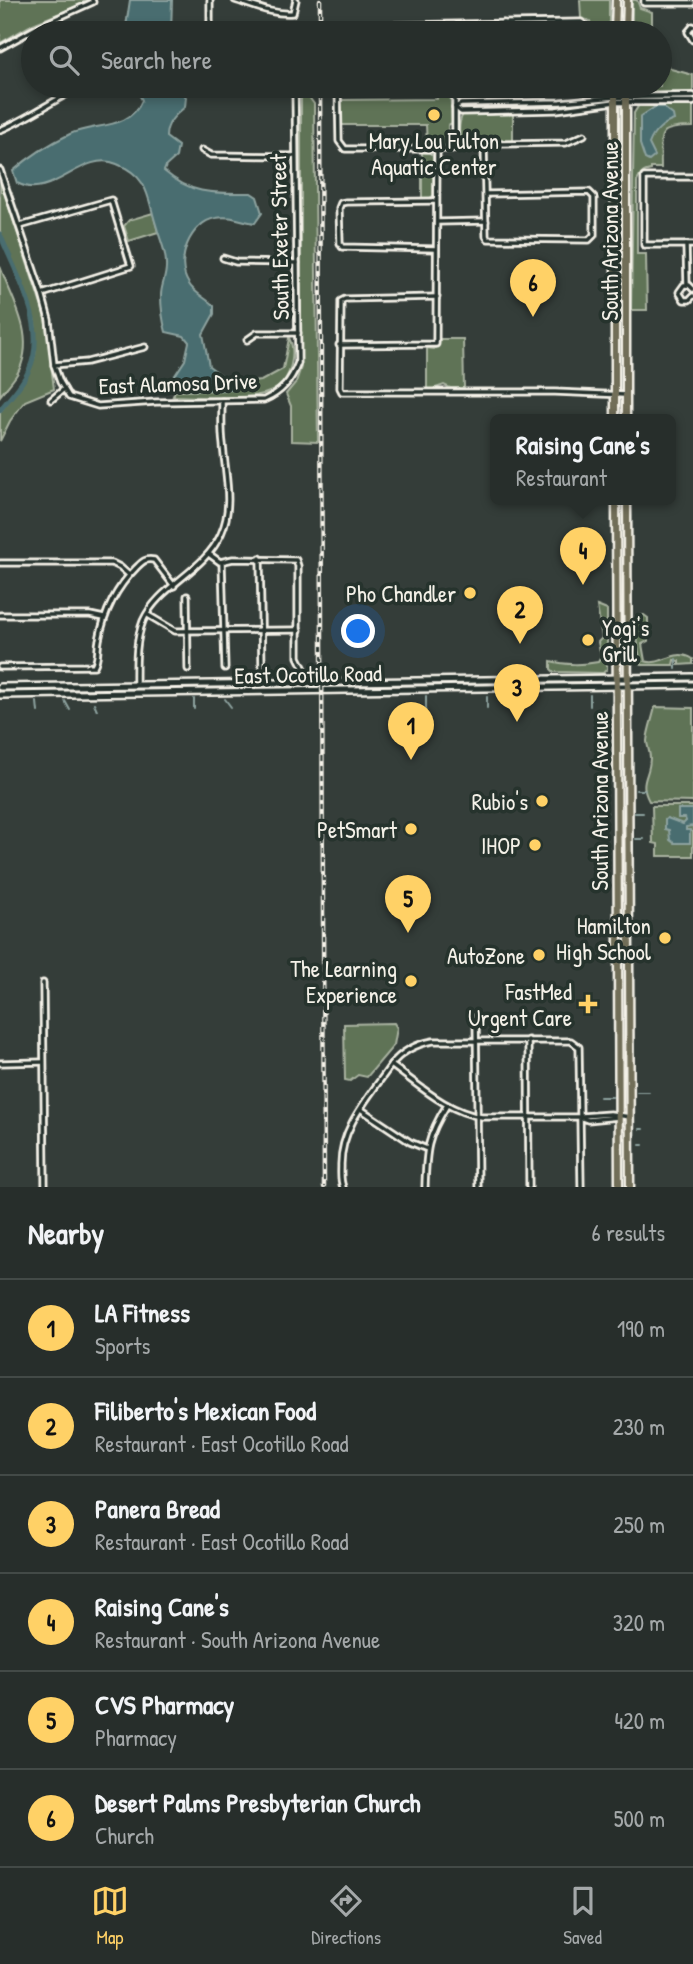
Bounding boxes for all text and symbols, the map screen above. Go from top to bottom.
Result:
search box [21,21,672,98]
icon: search [45,41,83,79]
text: Search here [101,42,212,77]
marker: Mary Lou Fulton Aquatic Center [426,107,442,123]
place label: Mary Lou Fulton Aquatic Center [369,125,499,182]
street label: South Arizona Avenue [594,141,625,321]
street label: South Exeter Street [262,153,296,320]
pin: 6 [510,259,556,317]
street label: East Alamosa Drive [98,365,258,401]
popup [490,414,676,505]
text: Raising Cane's [516,427,650,462]
text: Restaurant [516,462,607,493]
pin: 4 [560,527,606,585]
place label: Pho Chandler [346,578,456,609]
marker: Pho Chandler [462,585,478,601]
pin: 2 [497,586,543,644]
place label: Yogi's Grill [602,612,650,669]
your location [341,614,375,648]
marker: Yogi's Grill [580,632,596,648]
street label: East Ocotillo Road [234,657,382,691]
pin: 3 [494,664,540,722]
pin: 1 [388,702,434,760]
street label: South Arizona Avenue [584,711,615,891]
place label: Rubio's [472,786,528,817]
marker: Rubio's [534,793,550,809]
place label: PetSmart [317,814,398,845]
marker: PetSmart [403,821,419,837]
place label: IHOP [481,830,521,861]
marker: IHOP [527,837,543,853]
pin: 5 [385,875,431,933]
place label: Hamilton High School [556,910,652,967]
marker: Hamilton High School [657,930,673,946]
place label: AutoZone [447,940,525,971]
marker: AutoZone [531,947,547,963]
place label: The Learning Experience [290,953,397,1010]
marker: The Learning Experience [403,973,419,989]
place label: FastMed Urgent Care [468,976,572,1033]
marker: FastMed Urgent Care [578,994,598,1014]
text: Nearby [28,1213,104,1253]
text: 6 results [592,1217,665,1248]
text: LA Fitness [95,1295,190,1330]
text: 1 [47,1313,55,1344]
text: 190 m [617,1313,665,1344]
text: Sports [95,1330,150,1361]
text: Filiberto's Mexican Food [95,1393,316,1428]
text: 2 [46,1411,56,1442]
text: 230 m [613,1411,665,1442]
text: Restaurant · East Ocotillo Road [95,1428,348,1459]
text: Panera Bread [95,1491,220,1526]
text: 3 [46,1509,56,1540]
text: 250 m [613,1509,665,1540]
text: Restaurant · East Ocotillo Road [95,1526,348,1557]
text: Raising Cane's [95,1589,229,1624]
text: 4 [47,1607,55,1638]
text: 320 m [613,1607,665,1638]
text: Restaurant · South Arizona Avenue [95,1624,380,1655]
text: CVS Pharmacy [95,1687,234,1722]
text: 5 [46,1705,56,1736]
text: 420 m [614,1705,665,1736]
text: Pharmacy [95,1722,177,1753]
text: Desert Palms Presbyterian Church [95,1785,421,1820]
text: 6 [46,1803,56,1834]
text: 500 m [614,1803,665,1834]
text: Church [95,1820,154,1851]
tab: Map [91,1882,129,1950]
tab: Directions [311,1882,381,1950]
tab: Saved [563,1882,602,1950]

